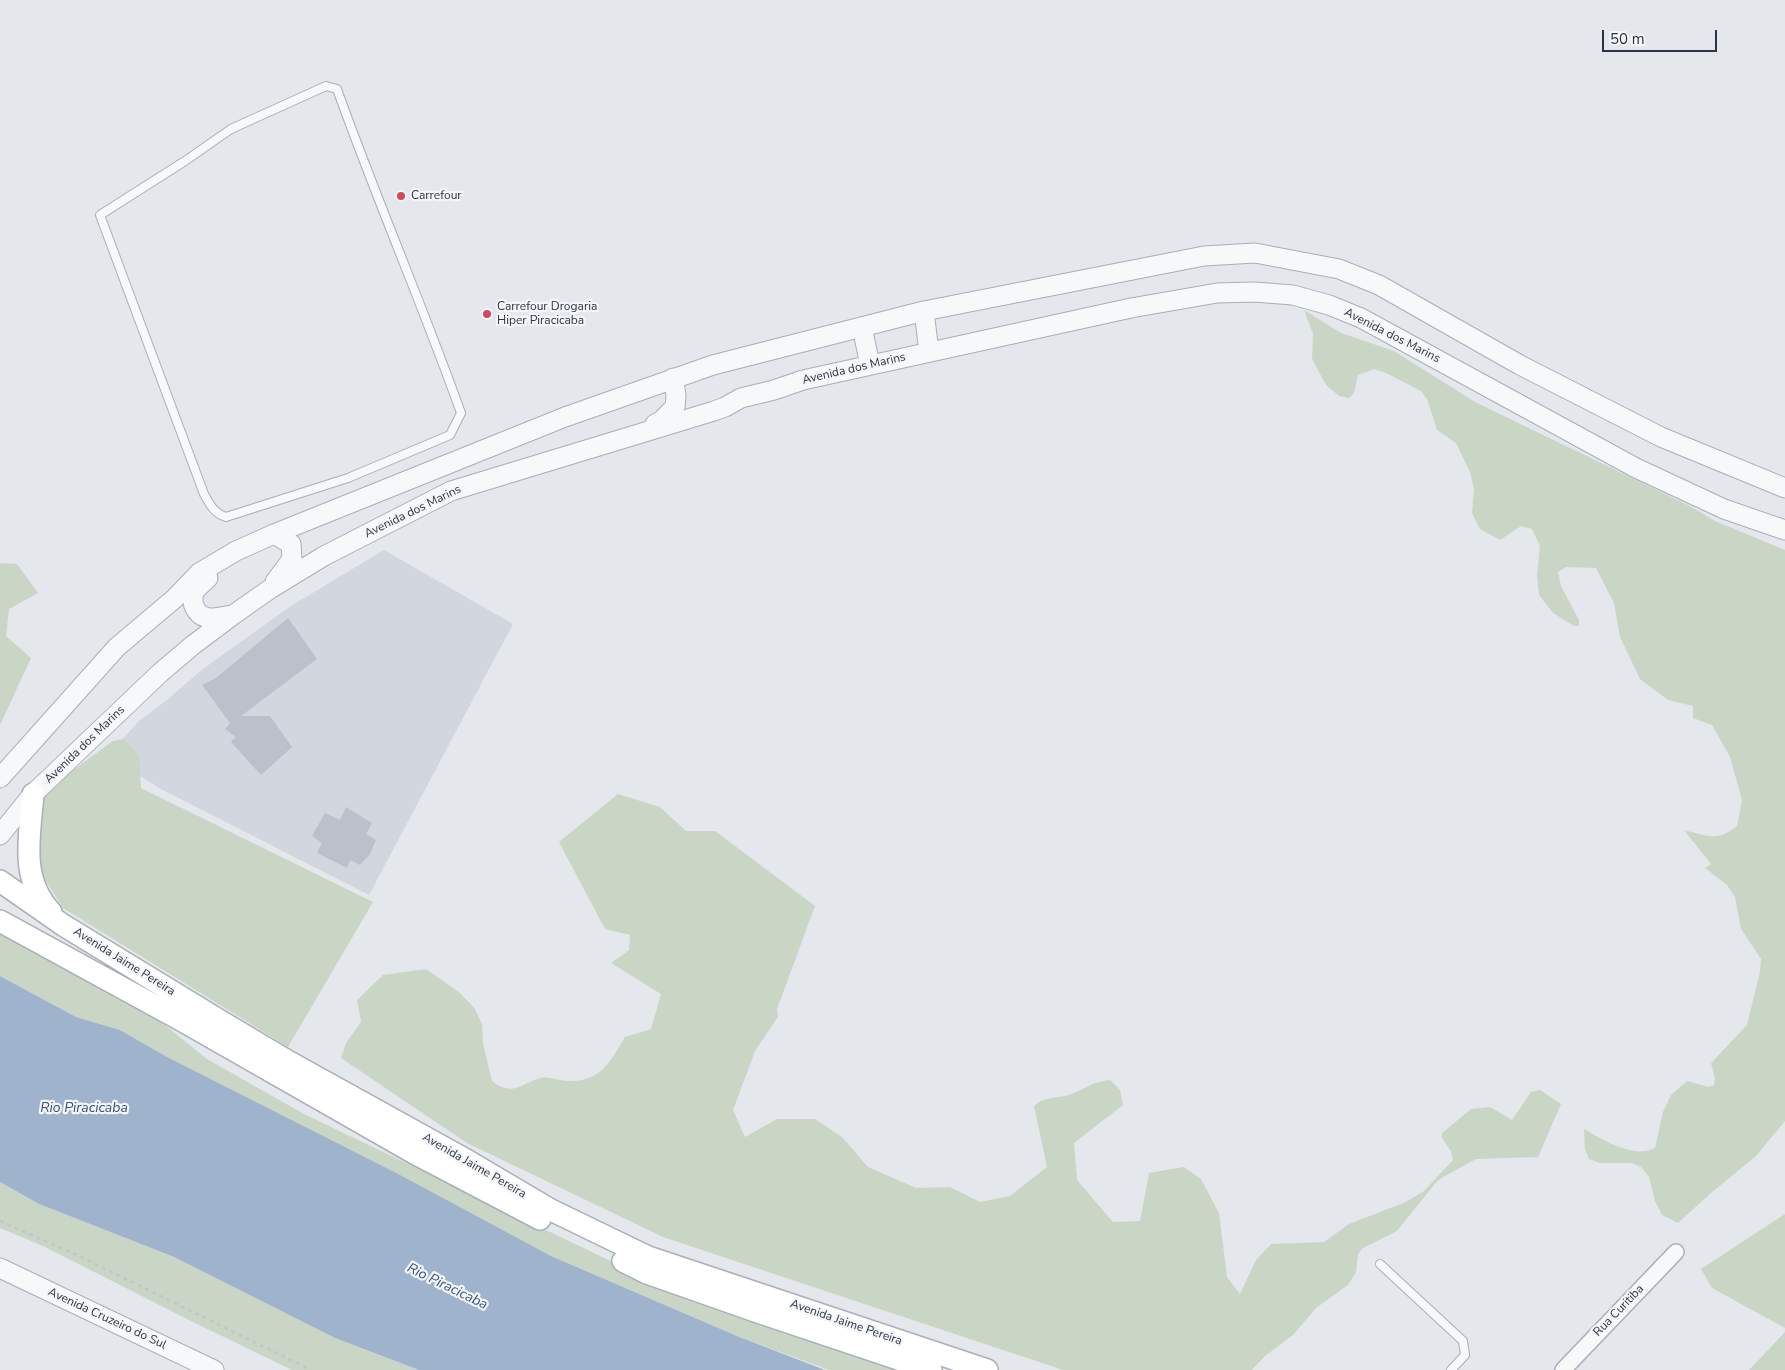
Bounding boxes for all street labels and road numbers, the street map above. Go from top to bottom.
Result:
street label: Avenida dos Marins [1342,306,1442,366]
street label: Avenida dos Marins [801,350,907,388]
street label: Avenida dos Marins [362,482,464,542]
street label: Avenida dos Marins [42,703,128,787]
street label: Avenida Jaime Pereira [70,925,178,999]
street label: Avenida Jaime Pereira [420,1130,528,1202]
street label: Rua Curitiba [1591,1282,1647,1340]
street label: Avenida Cruzeiro do Sul [45,1285,169,1353]
street label: Avenida Jaime Pereira [788,1297,904,1349]

